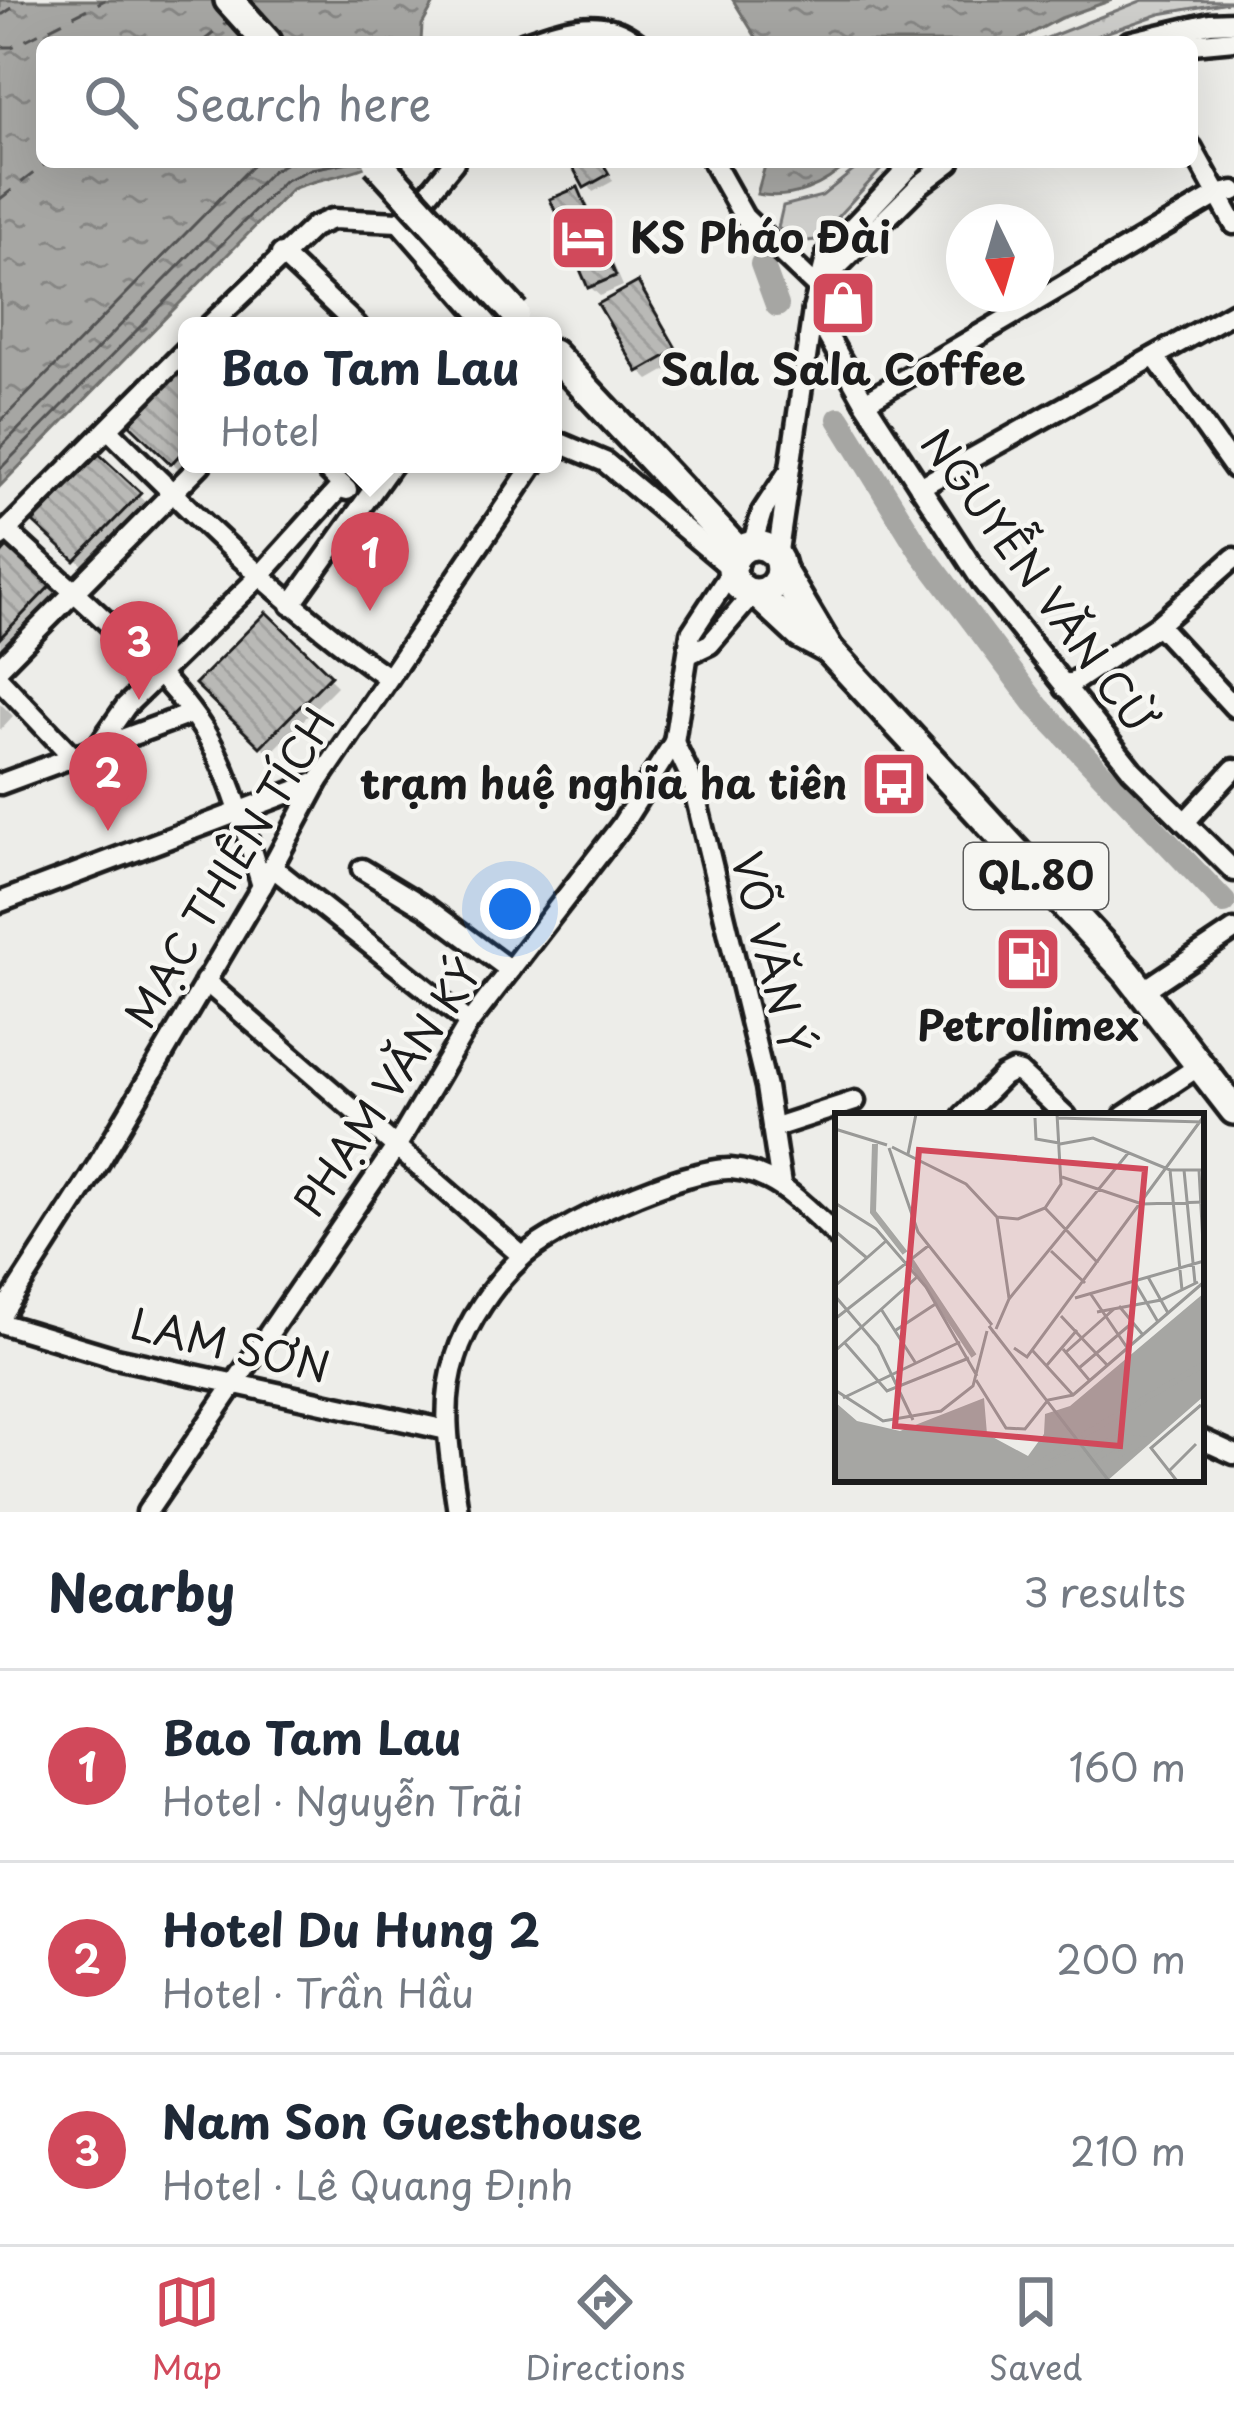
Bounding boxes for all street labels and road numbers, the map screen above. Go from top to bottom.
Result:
street label: NGUYỄN VĂN CỪ [907,414,1174,747]
street label: MẠC THIÊN TÍCH [107,695,348,1039]
road number: QL.80 [964,843,1108,909]
street label: VÕ VĂN Ý [717,845,828,1060]
street label: PHẠM VĂN KÝ [276,945,495,1228]
street label: LAM SƠN [125,1290,336,1397]

